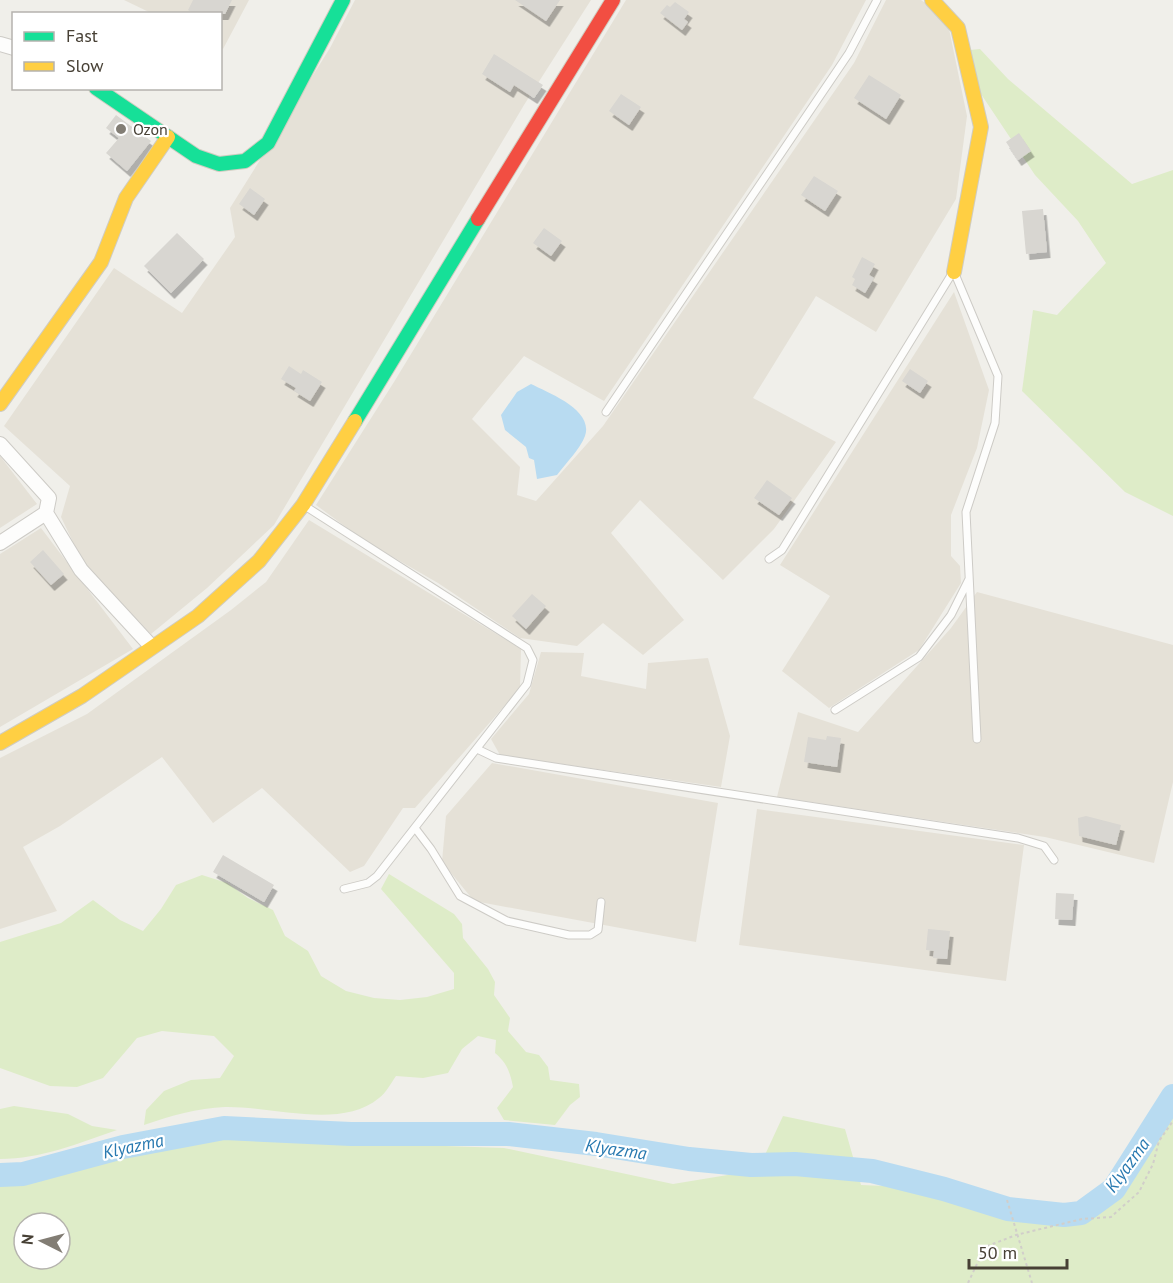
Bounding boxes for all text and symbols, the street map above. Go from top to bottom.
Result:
legend [12,12,222,90]
text: Fast [66,24,98,47]
text: Slow [66,54,104,77]
place label: Ozon [133,119,168,139]
marker: Ozon [114,122,128,136]
water label: Klyazma [100,1128,166,1164]
water label: Klyazma [584,1133,648,1165]
water label: Klyazma [1100,1133,1155,1197]
north arrow [12,1211,72,1271]
scale bar [969,1232,1066,1270]
text: N [17,1233,38,1246]
text: 50 m [978,1241,1017,1264]

